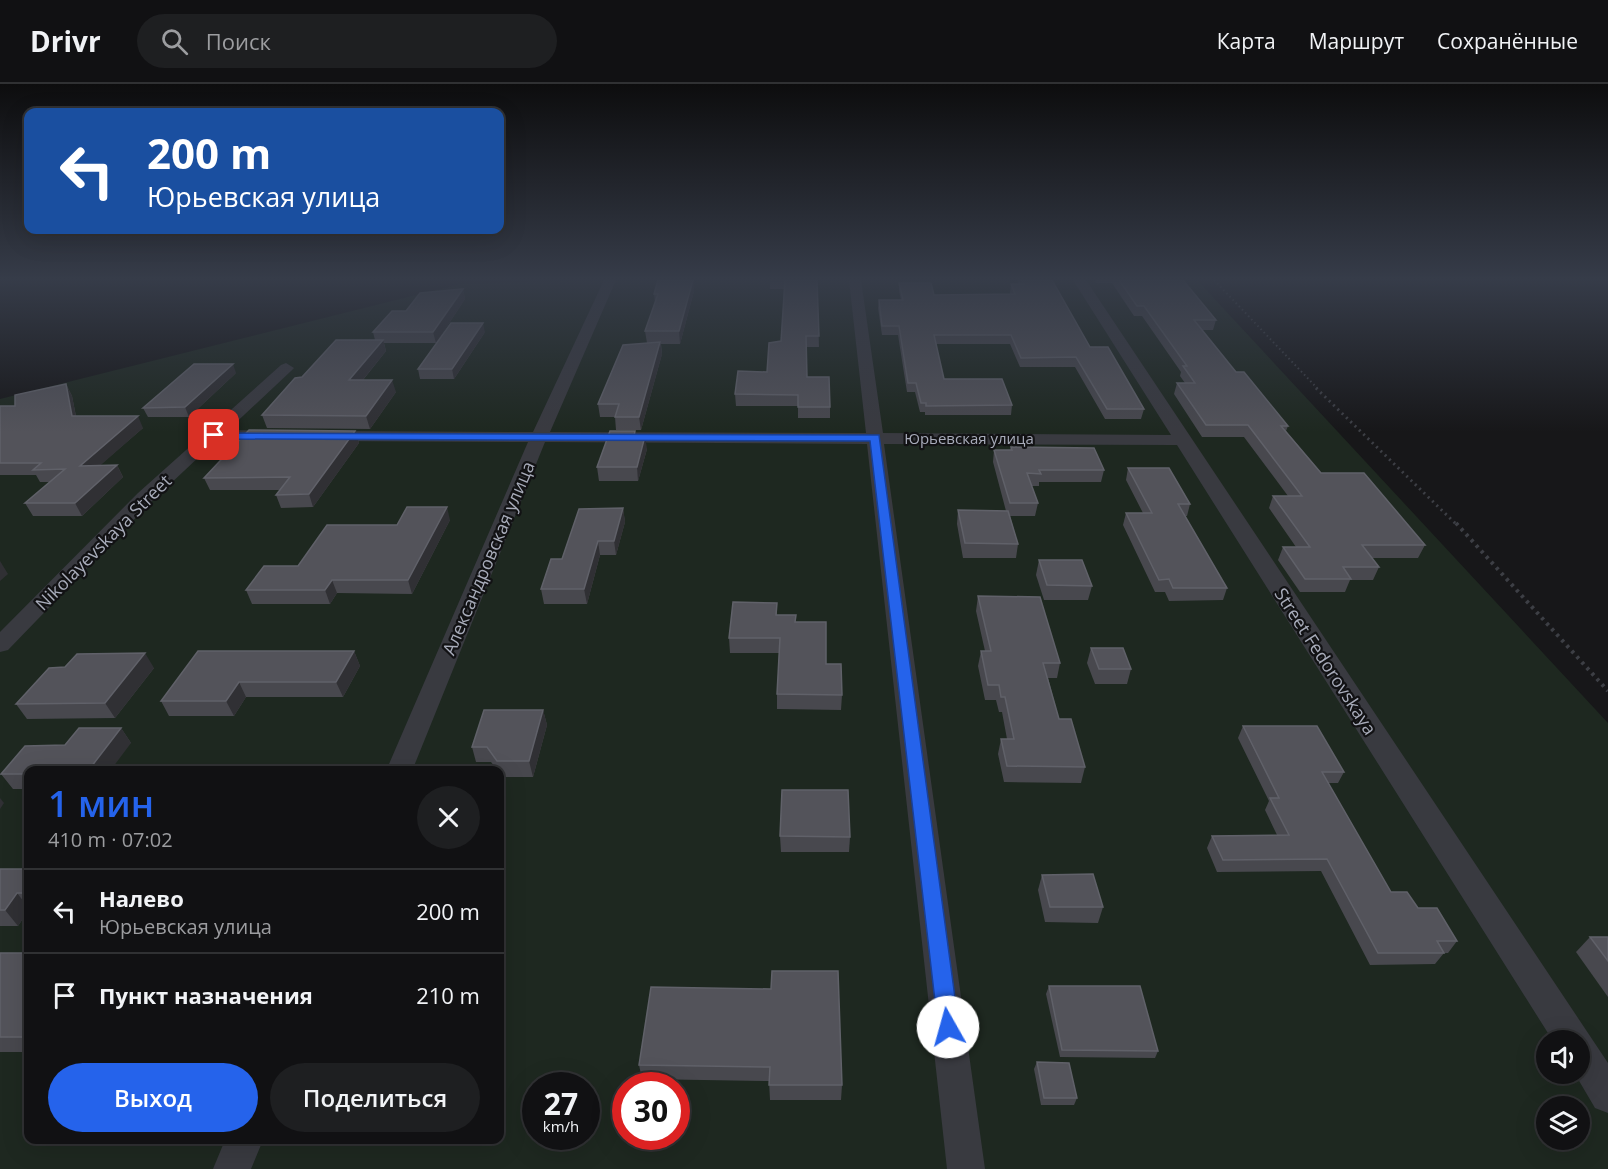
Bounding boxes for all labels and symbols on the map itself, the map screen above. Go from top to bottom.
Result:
pin [188,409,239,460]
street label: Юрьевская улица [904,428,1034,448]
street label: Александровская улица [436,457,540,659]
street label: Nikolayevskaya Street [30,469,176,615]
street label: Street Fedorovskaya [1270,583,1382,739]
position arrow [916,995,980,1059]
speed limit sign: 30 [612,1072,690,1150]

